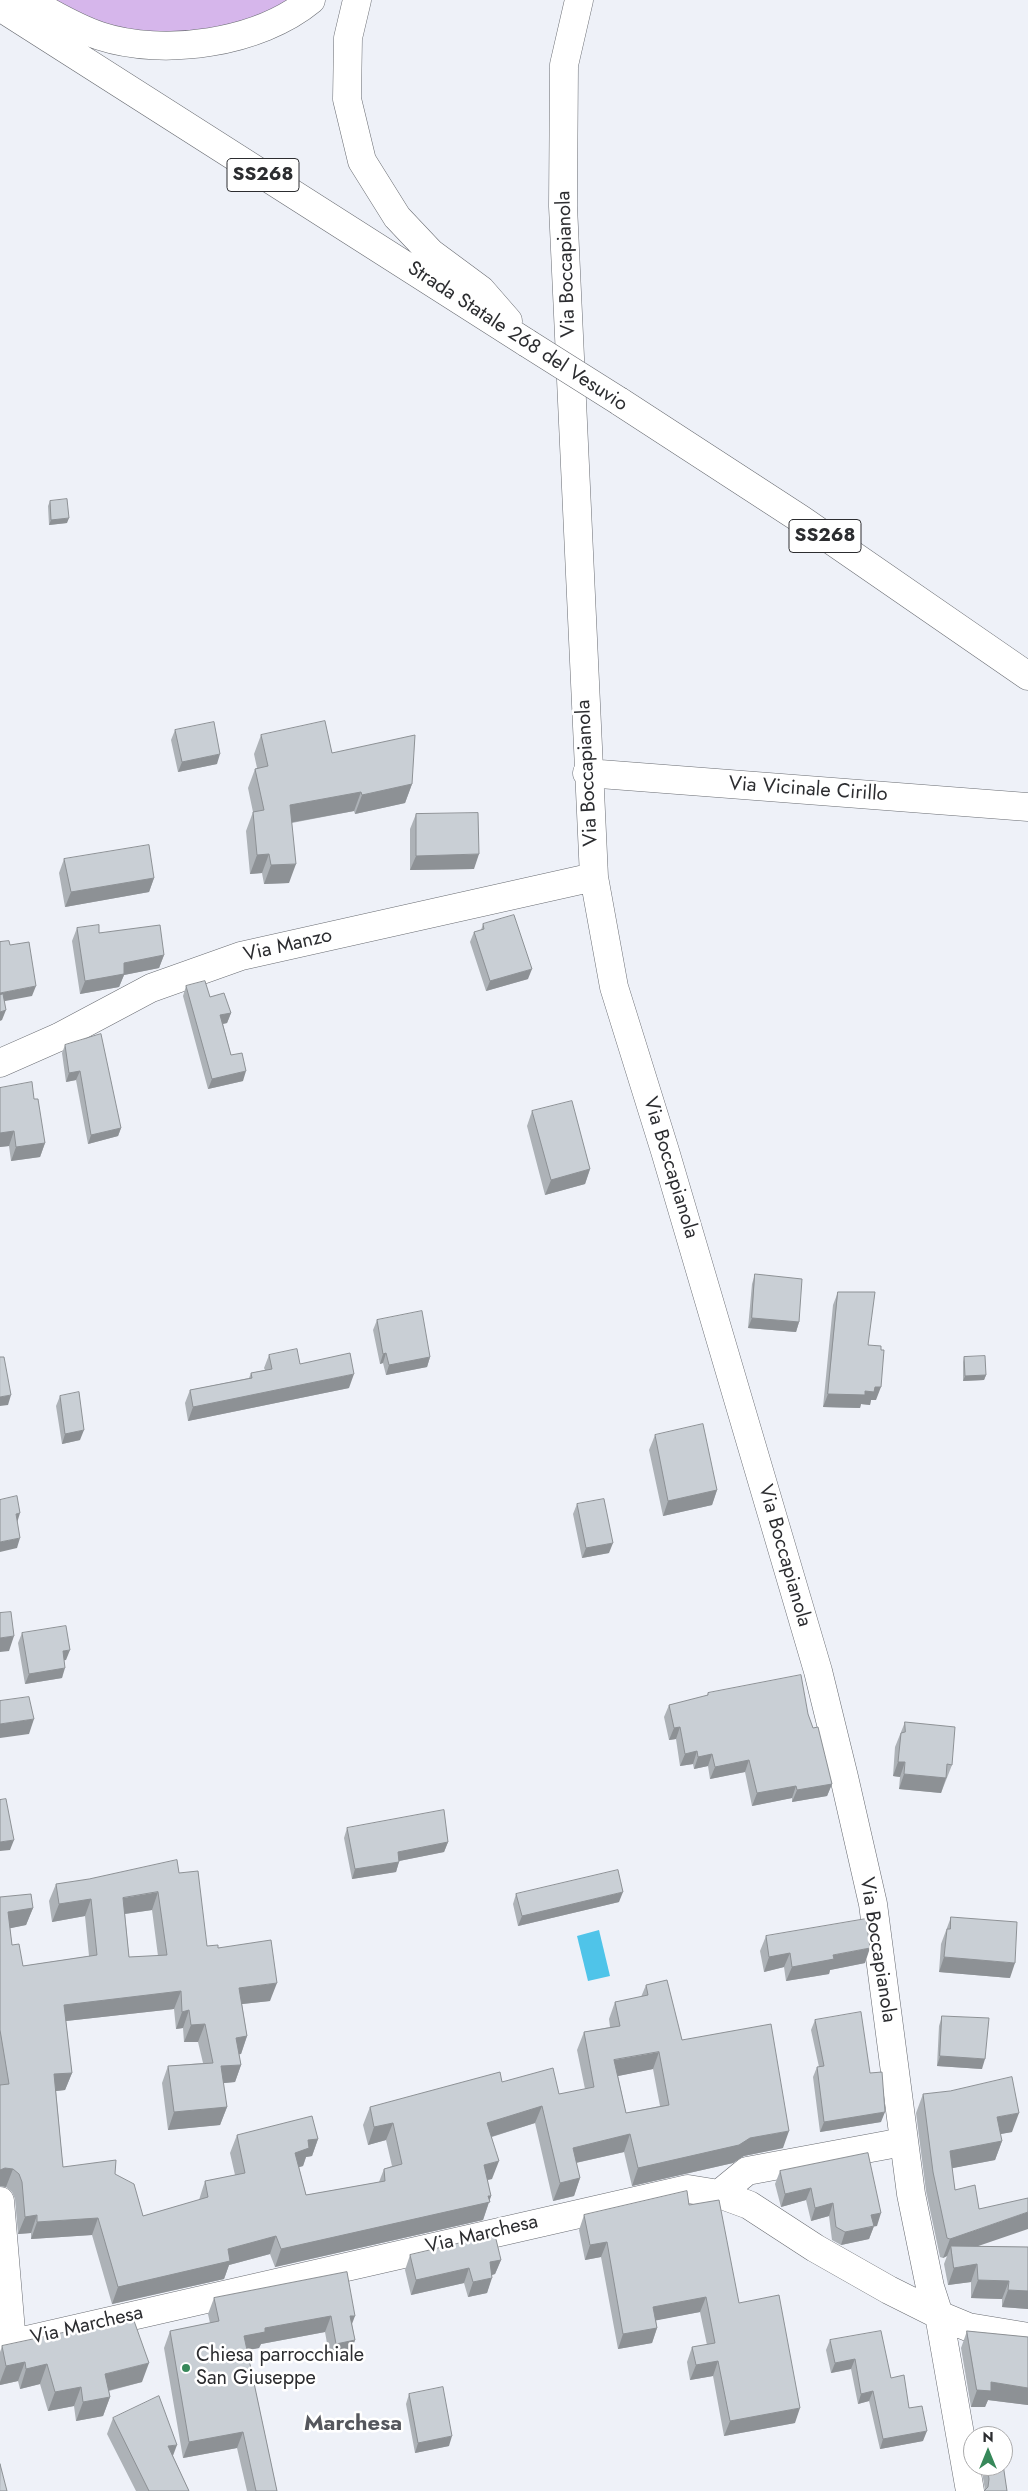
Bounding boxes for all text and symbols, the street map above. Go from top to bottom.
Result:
road number: SS268 [227,158,299,192]
street label: Via Boccapianola [552,190,582,338]
street label: Strada Statale 268 del Vesuvio [403,257,631,417]
road number: SS268 [789,520,861,552]
street label: Via Boccapianola [572,699,604,847]
street label: Via Vicinale Cirillo [728,772,888,808]
street label: Via Manzo [241,924,335,968]
street label: Via Boccapianola [637,1094,703,1242]
street label: Via Boccapianola [752,1482,816,1630]
street label: Via Boccapianola [854,1876,900,2024]
street label: Via Marchesa [424,2210,540,2260]
street label: Via Marchesa [29,2301,145,2351]
place label: Chiesa parrocchiale San Giuseppe [196,2344,364,2391]
marker: Chiesa parrocchiale San Giuseppe [180,2362,192,2374]
district label: Marchesa [304,2412,402,2438]
north arrow [963,2426,1013,2476]
text: N [982,2427,994,2447]

